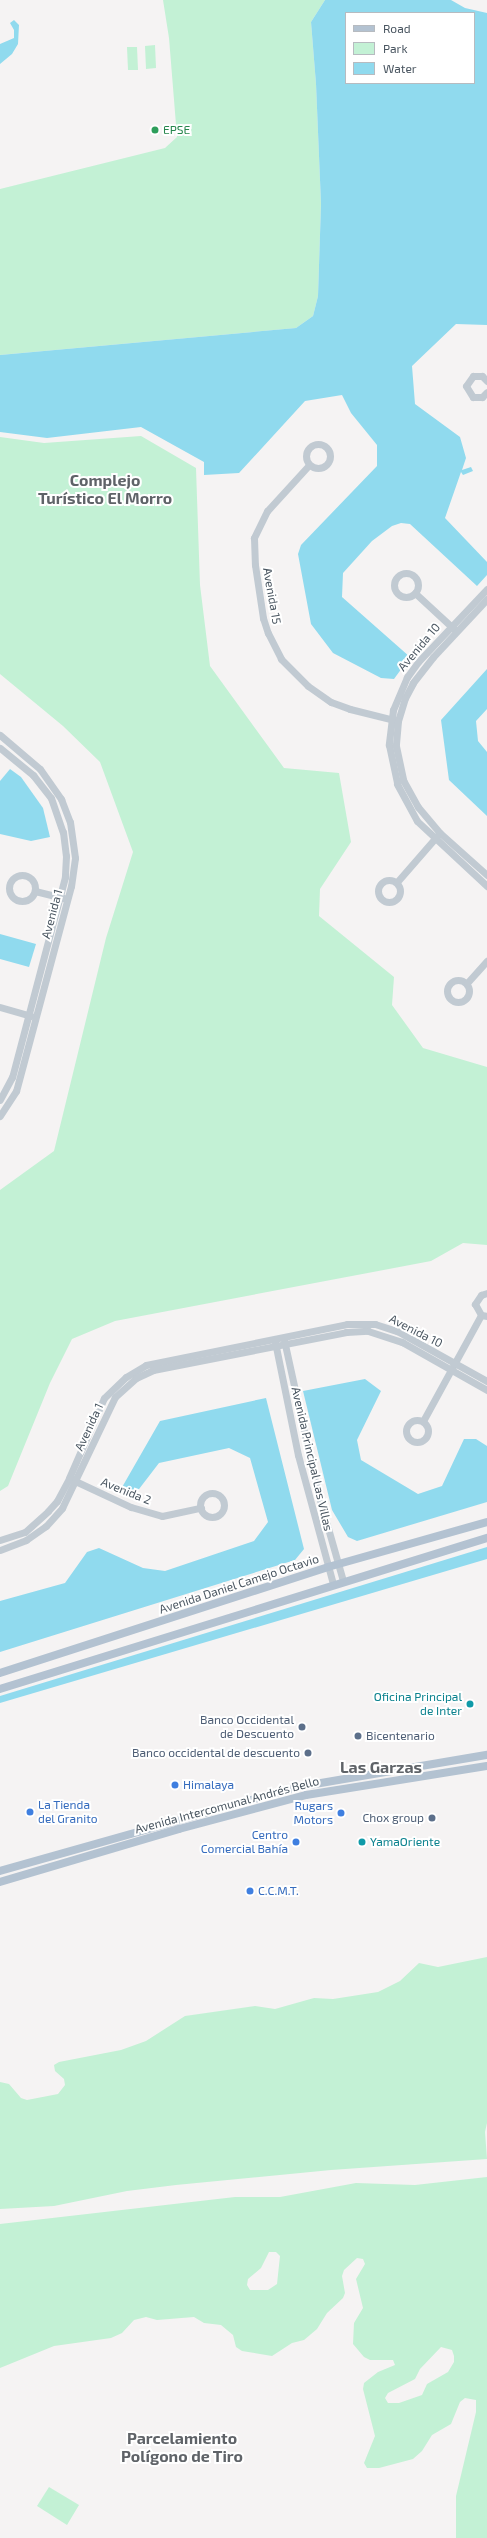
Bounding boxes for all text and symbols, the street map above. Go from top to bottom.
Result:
legend [345,12,475,84]
text: Road [383,21,411,35]
text: Park [383,41,408,55]
text: Water [383,61,417,75]
place label: EPSE [163,123,190,137]
marker: EPSE [150,125,160,135]
district label: Complejo Turístico El Morro [38,470,172,508]
street label: Avenida 15 [260,567,284,625]
street label: Avenida 10 [395,620,443,674]
street label: Avenida 1 [38,888,66,940]
street label: Avenida 10 [387,1311,445,1351]
street label: Avenida Principal Las Villas [288,1385,336,1533]
street label: Avenida 1 [72,1401,106,1453]
street label: Avenida 2 [99,1474,153,1508]
street label: Avenida Daniel Camejo Octavio [157,1551,321,1617]
place label: Oficina Principal de Inter [374,1690,462,1718]
marker: Oficina Principal de Inter [465,1699,475,1709]
place label: Banco Occidental de Descuento [200,1713,294,1741]
marker: Banco Occidental de Descuento [297,1722,307,1732]
place label: Bicentenario [366,1729,435,1743]
marker: Bicentenario [353,1731,363,1741]
place label: Banco occidental de descuento [132,1746,300,1760]
marker: Banco occidental de descuento [303,1748,313,1758]
district label: Las Garzas [340,1757,422,1777]
street label: Avenida Intercomunal Andrés Bello [133,1773,321,1837]
place label: Himalaya [183,1778,234,1792]
marker: Himalaya [170,1780,180,1790]
place label: La Tienda del Granito [38,1798,98,1826]
place label: Rugars Motors [293,1799,333,1827]
marker: La Tienda del Granito [25,1807,35,1817]
marker: Rugars Motors [336,1808,346,1818]
place label: Chox group [363,1811,424,1825]
marker: Chox group [427,1813,437,1823]
place label: Centro Comercial Bahía [200,1828,288,1856]
place label: YamaOriente [370,1835,440,1849]
marker: Centro Comercial Bahía [291,1837,301,1847]
marker: YamaOriente [357,1837,367,1847]
place label: C.C.M.T. [258,1884,299,1898]
marker: C.C.M.T. [245,1886,255,1896]
district label: Parcelamiento Polígono de Tiro [121,2428,243,2466]

